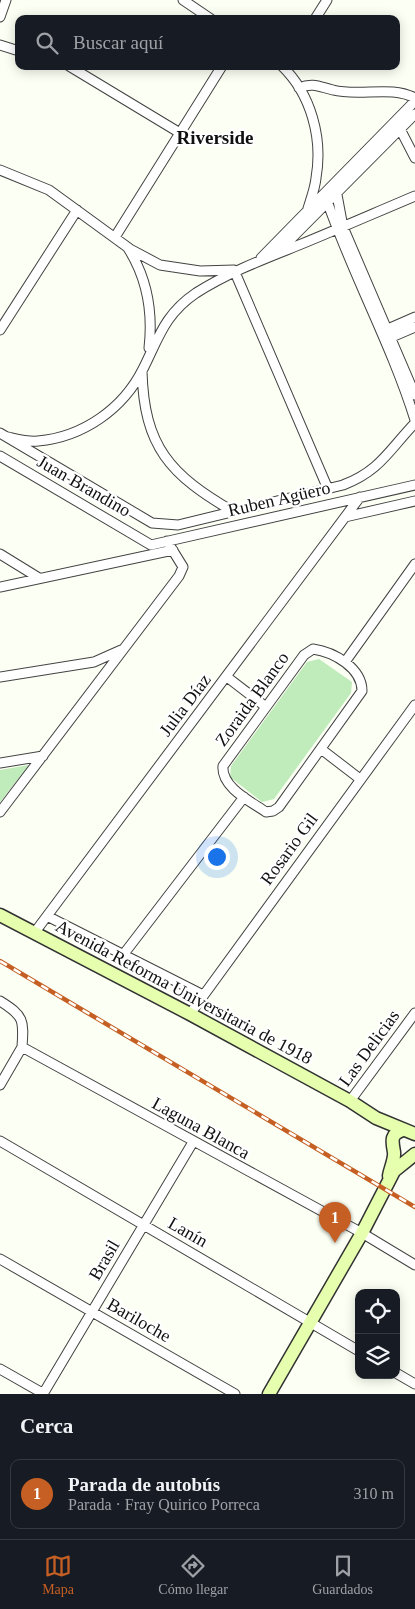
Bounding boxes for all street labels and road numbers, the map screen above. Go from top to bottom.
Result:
street label: Juan Brandino [34,451,134,521]
street label: Ruben Agüero [226,478,332,520]
street label: Zoraida Blanco [211,648,293,750]
street label: Julia Díaz [155,670,215,740]
street label: Rosario Gil [256,809,322,889]
street label: Avenida Reforma Universitaria de 1918 [52,916,316,1068]
street label: Las Delicias [335,1006,403,1090]
street label: Laguna Blanca [149,1093,253,1163]
street label: Lanín [165,1213,211,1251]
street label: Brasil [85,1236,123,1284]
street label: Bariloche [104,1294,174,1346]

